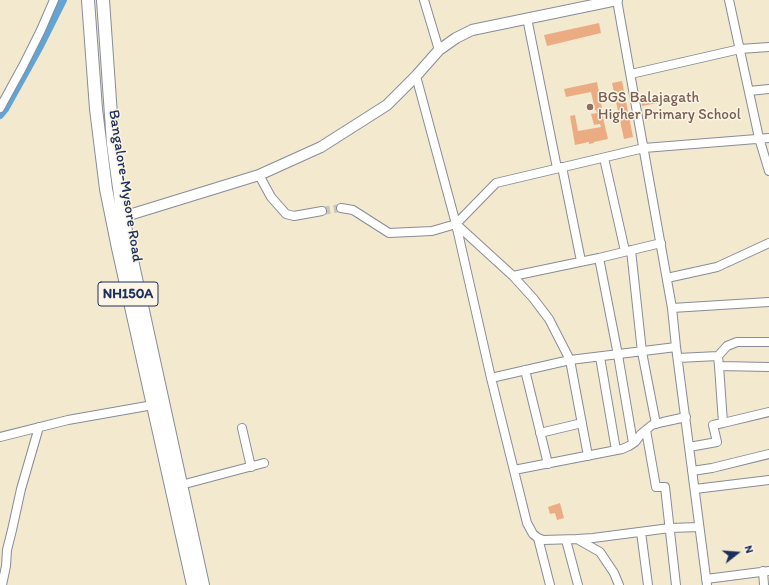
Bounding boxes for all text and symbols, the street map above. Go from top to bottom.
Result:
place label: BGS Balajagath Higher Primary School [598,89,741,124]
marker: BGS Balajagath Higher Primary School [585,102,595,112]
street label: Bangalore-Mysore Road [104,109,146,263]
road number: NH150A [98,282,158,306]
north arrow [717,533,757,573]
text: N [742,544,756,555]

